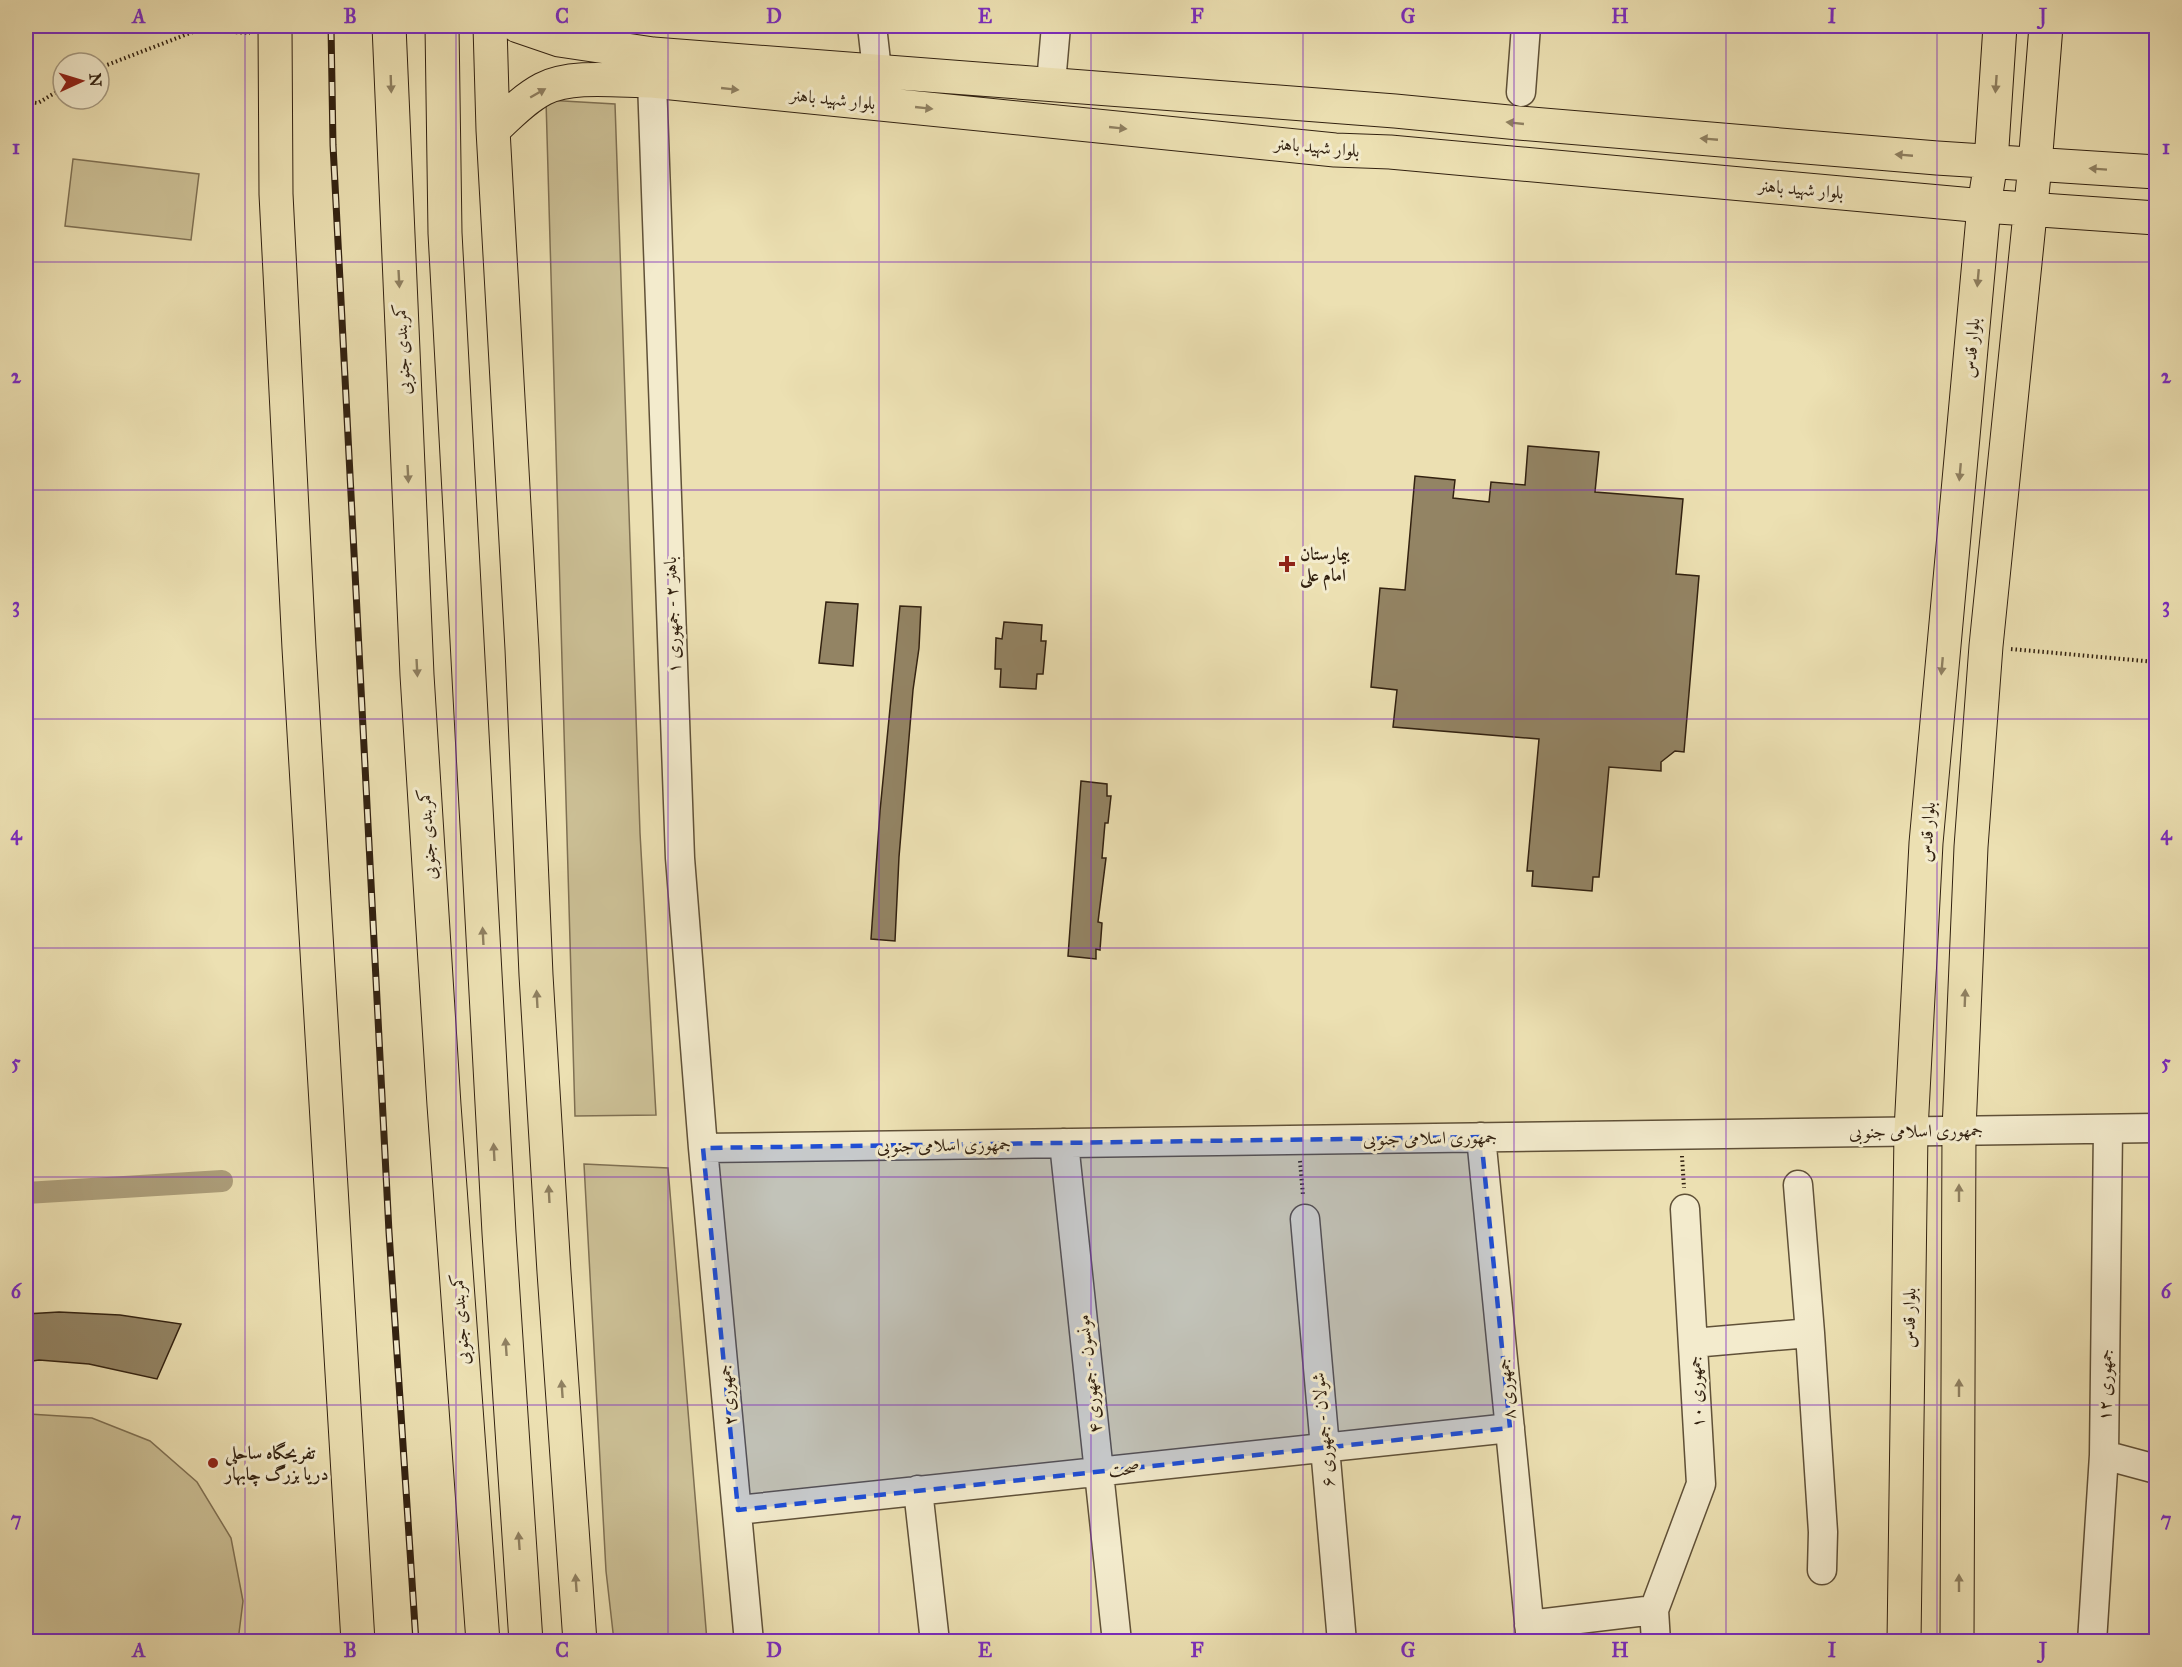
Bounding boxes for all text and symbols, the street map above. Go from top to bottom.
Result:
text: A [130,4,146,28]
text: B [343,4,357,28]
text: C [555,4,569,28]
text: D [766,4,782,28]
text: E [978,4,993,28]
text: F [1190,4,1204,28]
text: G [1401,4,1416,28]
text: H [1611,4,1629,28]
text: I [1828,4,1837,28]
text: J [2036,4,2048,30]
north arrow [51,51,111,111]
text: N [86,73,105,88]
one-way arrow [386,74,396,93]
one-way arrow [1992,74,2001,93]
street label: بلوار شهید باهنر [787,83,877,115]
one-way arrow [720,84,739,94]
one-way arrow [530,88,547,98]
one-way arrow [915,104,934,113]
one-way arrow [1505,118,1524,128]
one-way arrow [1109,123,1128,133]
street label: بلوار شهید باهنر [1271,132,1361,163]
one-way arrow [1700,134,1719,144]
text: 1 [12,135,20,159]
text: 1 [2162,135,2170,159]
one-way arrow [1894,150,1913,160]
one-way arrow [2089,164,2108,173]
street label: بلوار شهید باهنر [1755,174,1845,205]
one-way arrow [1973,268,1983,287]
one-way arrow [395,269,404,288]
street label: کمربندی جنوبی [389,302,417,395]
street label: بلوار قدس [1957,317,1985,379]
text: 2 [11,364,22,388]
text: 2 [2161,364,2172,388]
one-way arrow [1955,463,1965,482]
one-way arrow [403,464,412,483]
place label: بیمارستان امام علی [1299,543,1350,591]
marker: بیمارستان امام علی [1278,555,1296,573]
street label: باهنر ۲ - جمهوری ۱ [659,556,685,674]
text: 3 [12,593,20,618]
text: 3 [2162,593,2170,618]
one-way arrow [1937,657,1947,676]
one-way arrow [412,659,421,678]
street label: کمربندی جنوبی [413,787,443,881]
street label: بلوار قدس [1914,801,1940,863]
text: 4 [10,821,22,846]
text: 4 [2160,821,2172,846]
one-way arrow [478,927,487,946]
one-way arrow [1960,989,1969,1008]
one-way arrow [533,990,542,1009]
text: 5 [11,1050,21,1074]
text: 5 [2161,1050,2171,1074]
street label: جمهوری اسلامی جنوبی [1849,1119,1983,1145]
street label: جمهوری اسلامی جنوبی [1363,1126,1497,1152]
street label: جمهوری اسلامی جنوبی [877,1133,1011,1159]
one-way arrow [490,1143,499,1162]
one-way arrow [1954,1184,1964,1203]
one-way arrow [544,1185,554,1204]
street label: کمربندی جنوبی [446,1272,476,1366]
text: 6 [11,1279,23,1303]
text: 6 [2161,1279,2173,1303]
street label: بلوار قدس [1897,1288,1921,1348]
street label: مونسون - جمهوری ۴ [1072,1313,1106,1435]
one-way arrow [502,1337,511,1356]
street label: جمهوری ۱۲ [2093,1349,2117,1421]
street label: جمهوری ۱۰ [1683,1355,1709,1429]
street label: جمهوری ۸ [1492,1357,1520,1421]
street label: جمهوری ۲ [713,1363,741,1427]
street label: شولان - جمهوری ۶ [1307,1372,1339,1488]
one-way arrow [557,1379,567,1398]
one-way arrow [1954,1379,1964,1398]
place label: تفریحگاه ساحلی دریا بزرگ چابهار [223,1441,329,1487]
marker: تفریحگاه ساحلی دریا بزرگ چابهار [206,1456,220,1470]
street label: صحت [1107,1456,1141,1482]
text: 7 [11,1507,22,1531]
text: 7 [2161,1507,2172,1531]
one-way arrow [515,1532,524,1551]
one-way arrow [571,1574,581,1593]
one-way arrow [1954,1574,1964,1593]
text: A [130,1638,146,1662]
text: B [343,1638,357,1662]
text: C [555,1638,569,1662]
text: D [766,1638,782,1662]
text: E [978,1638,993,1662]
text: F [1190,1638,1204,1662]
text: G [1401,1638,1416,1662]
text: H [1611,1638,1629,1662]
text: I [1828,1638,1837,1662]
text: J [2036,1638,2048,1664]

